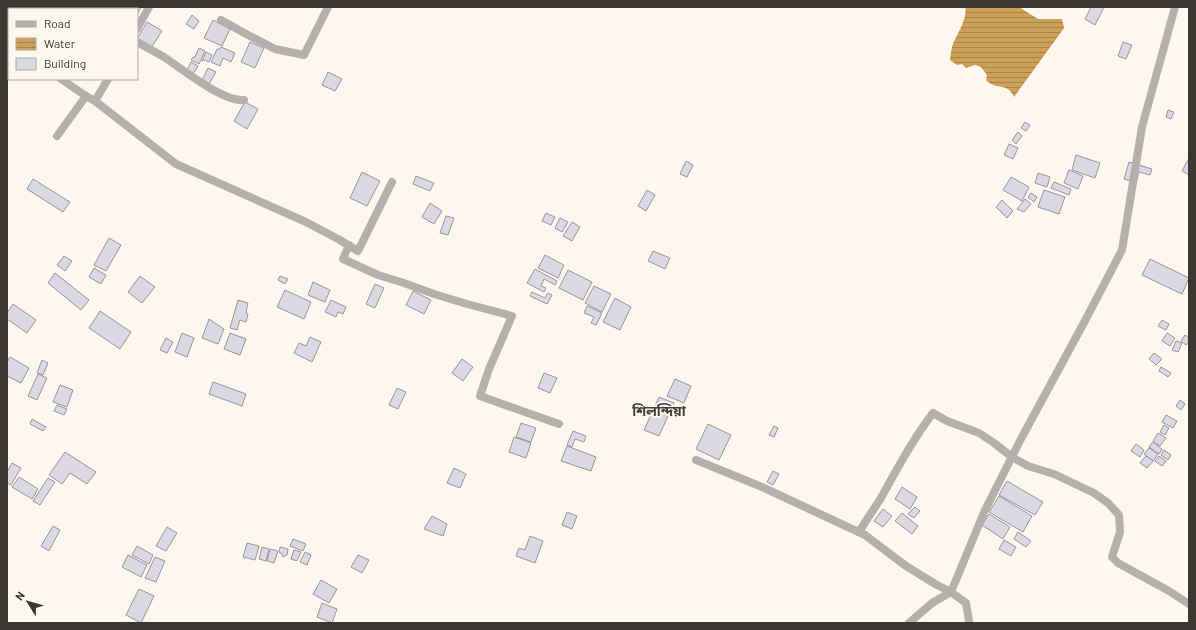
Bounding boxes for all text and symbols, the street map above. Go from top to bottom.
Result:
legend [8,8,138,80]
text: Road [44,16,71,30]
text: Water [44,36,76,50]
text: Building [44,56,86,70]
district label: শিলন্দিয়া [631,402,687,419]
north arrow [8,582,48,622]
text: N [12,589,27,603]

